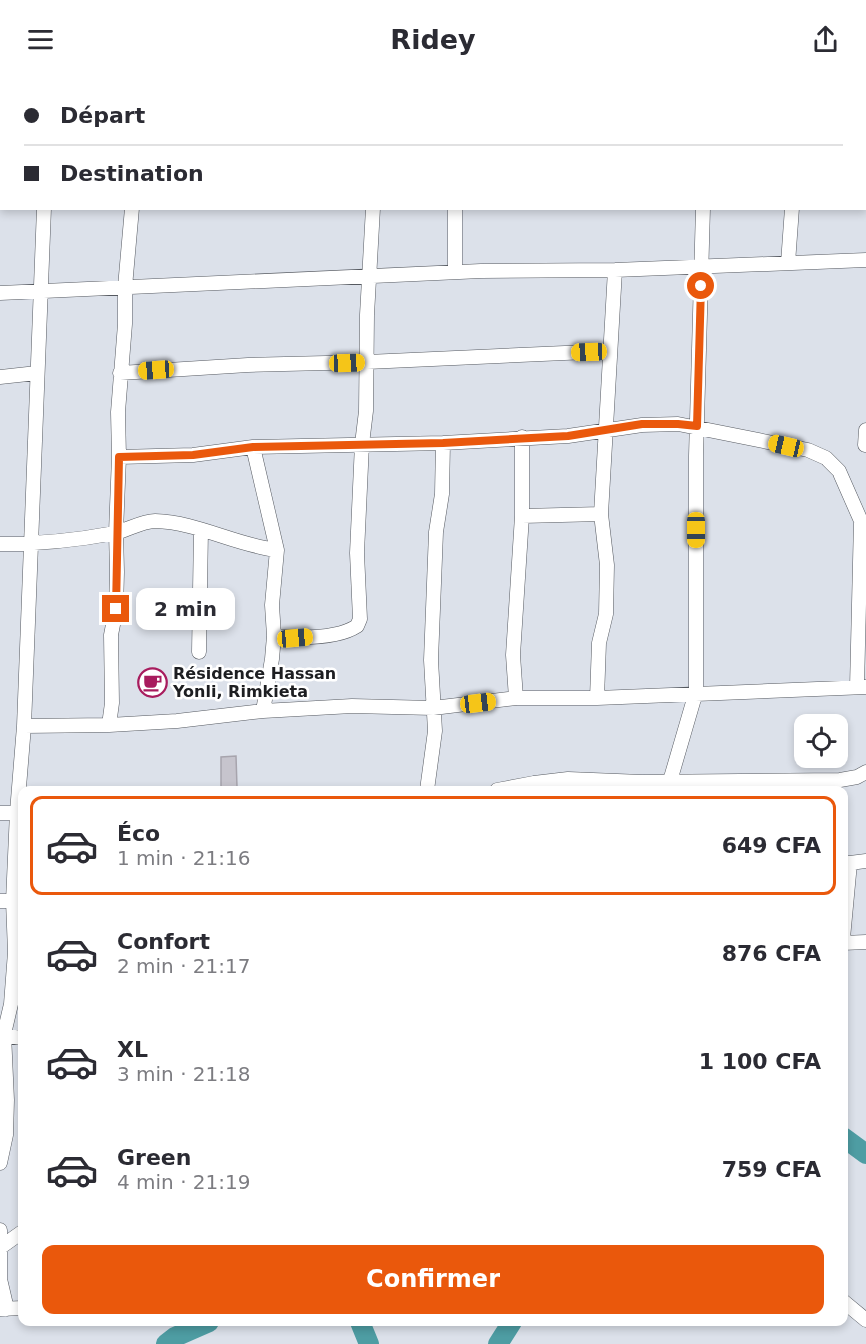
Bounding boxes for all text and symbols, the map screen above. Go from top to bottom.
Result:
icon: menu [24,23,57,56]
icon: share [809,23,842,56]
text: Ridey [390,24,476,55]
text: Départ [60,103,145,128]
text: Destination [60,161,204,186]
route start [687,272,714,299]
car [571,342,607,362]
car [329,353,365,373]
car [137,360,175,380]
car [766,433,806,459]
car [687,512,705,548]
callout: 2 min [137,588,236,630]
route end [102,595,129,622]
text: 2 min [154,597,217,621]
car [276,627,314,649]
place label: Résidence Hassan Yonli, Rimkieta [172,664,336,701]
cafe icon: Résidence Hassan Yonli, Rimkieta [136,666,168,698]
car [459,692,497,714]
map controls [794,714,848,768]
button: locate [794,714,848,768]
icon: car [45,819,99,873]
text: Éco [117,821,160,846]
text: 649 CFA [722,833,821,858]
text: 1 min · 21:16 [117,846,251,870]
icon: car [45,927,99,981]
text: Confort [117,929,210,954]
text: 876 CFA [722,941,821,966]
text: 2 min · 21:17 [117,954,251,978]
icon: car [45,1035,99,1089]
text: XL [117,1037,148,1062]
text: 1 100 CFA [699,1049,821,1074]
text: 3 min · 21:18 [117,1062,251,1086]
icon: car [45,1143,99,1197]
text: Green [117,1145,191,1170]
text: 759 CFA [722,1157,821,1182]
text: 4 min · 21:19 [117,1170,251,1194]
button: Confirmer [42,1245,824,1314]

